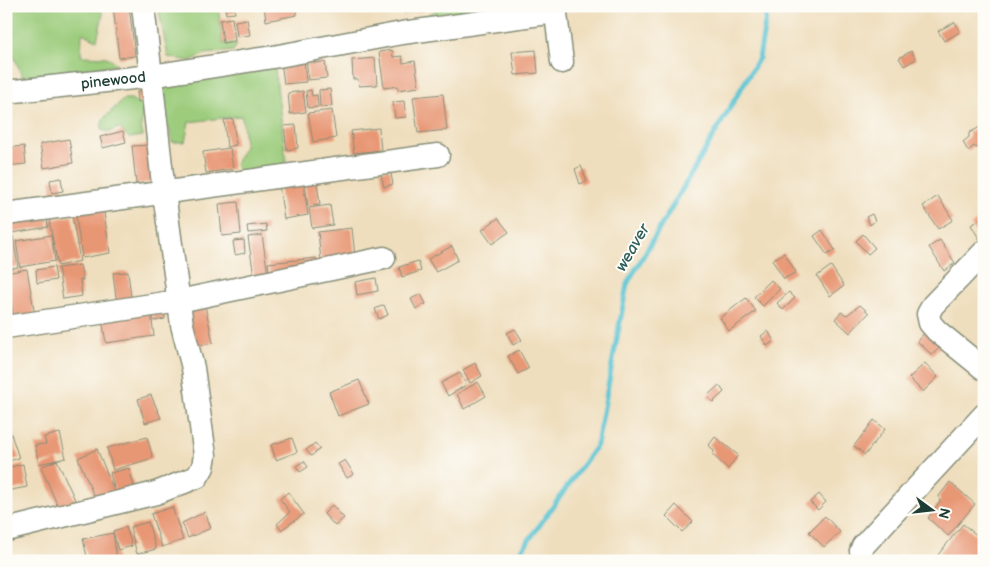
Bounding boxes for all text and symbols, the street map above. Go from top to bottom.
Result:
street label: pinewood [80,67,147,93]
water label: weaver [612,220,655,275]
north arrow [908,484,958,534]
text: N [935,506,954,521]

